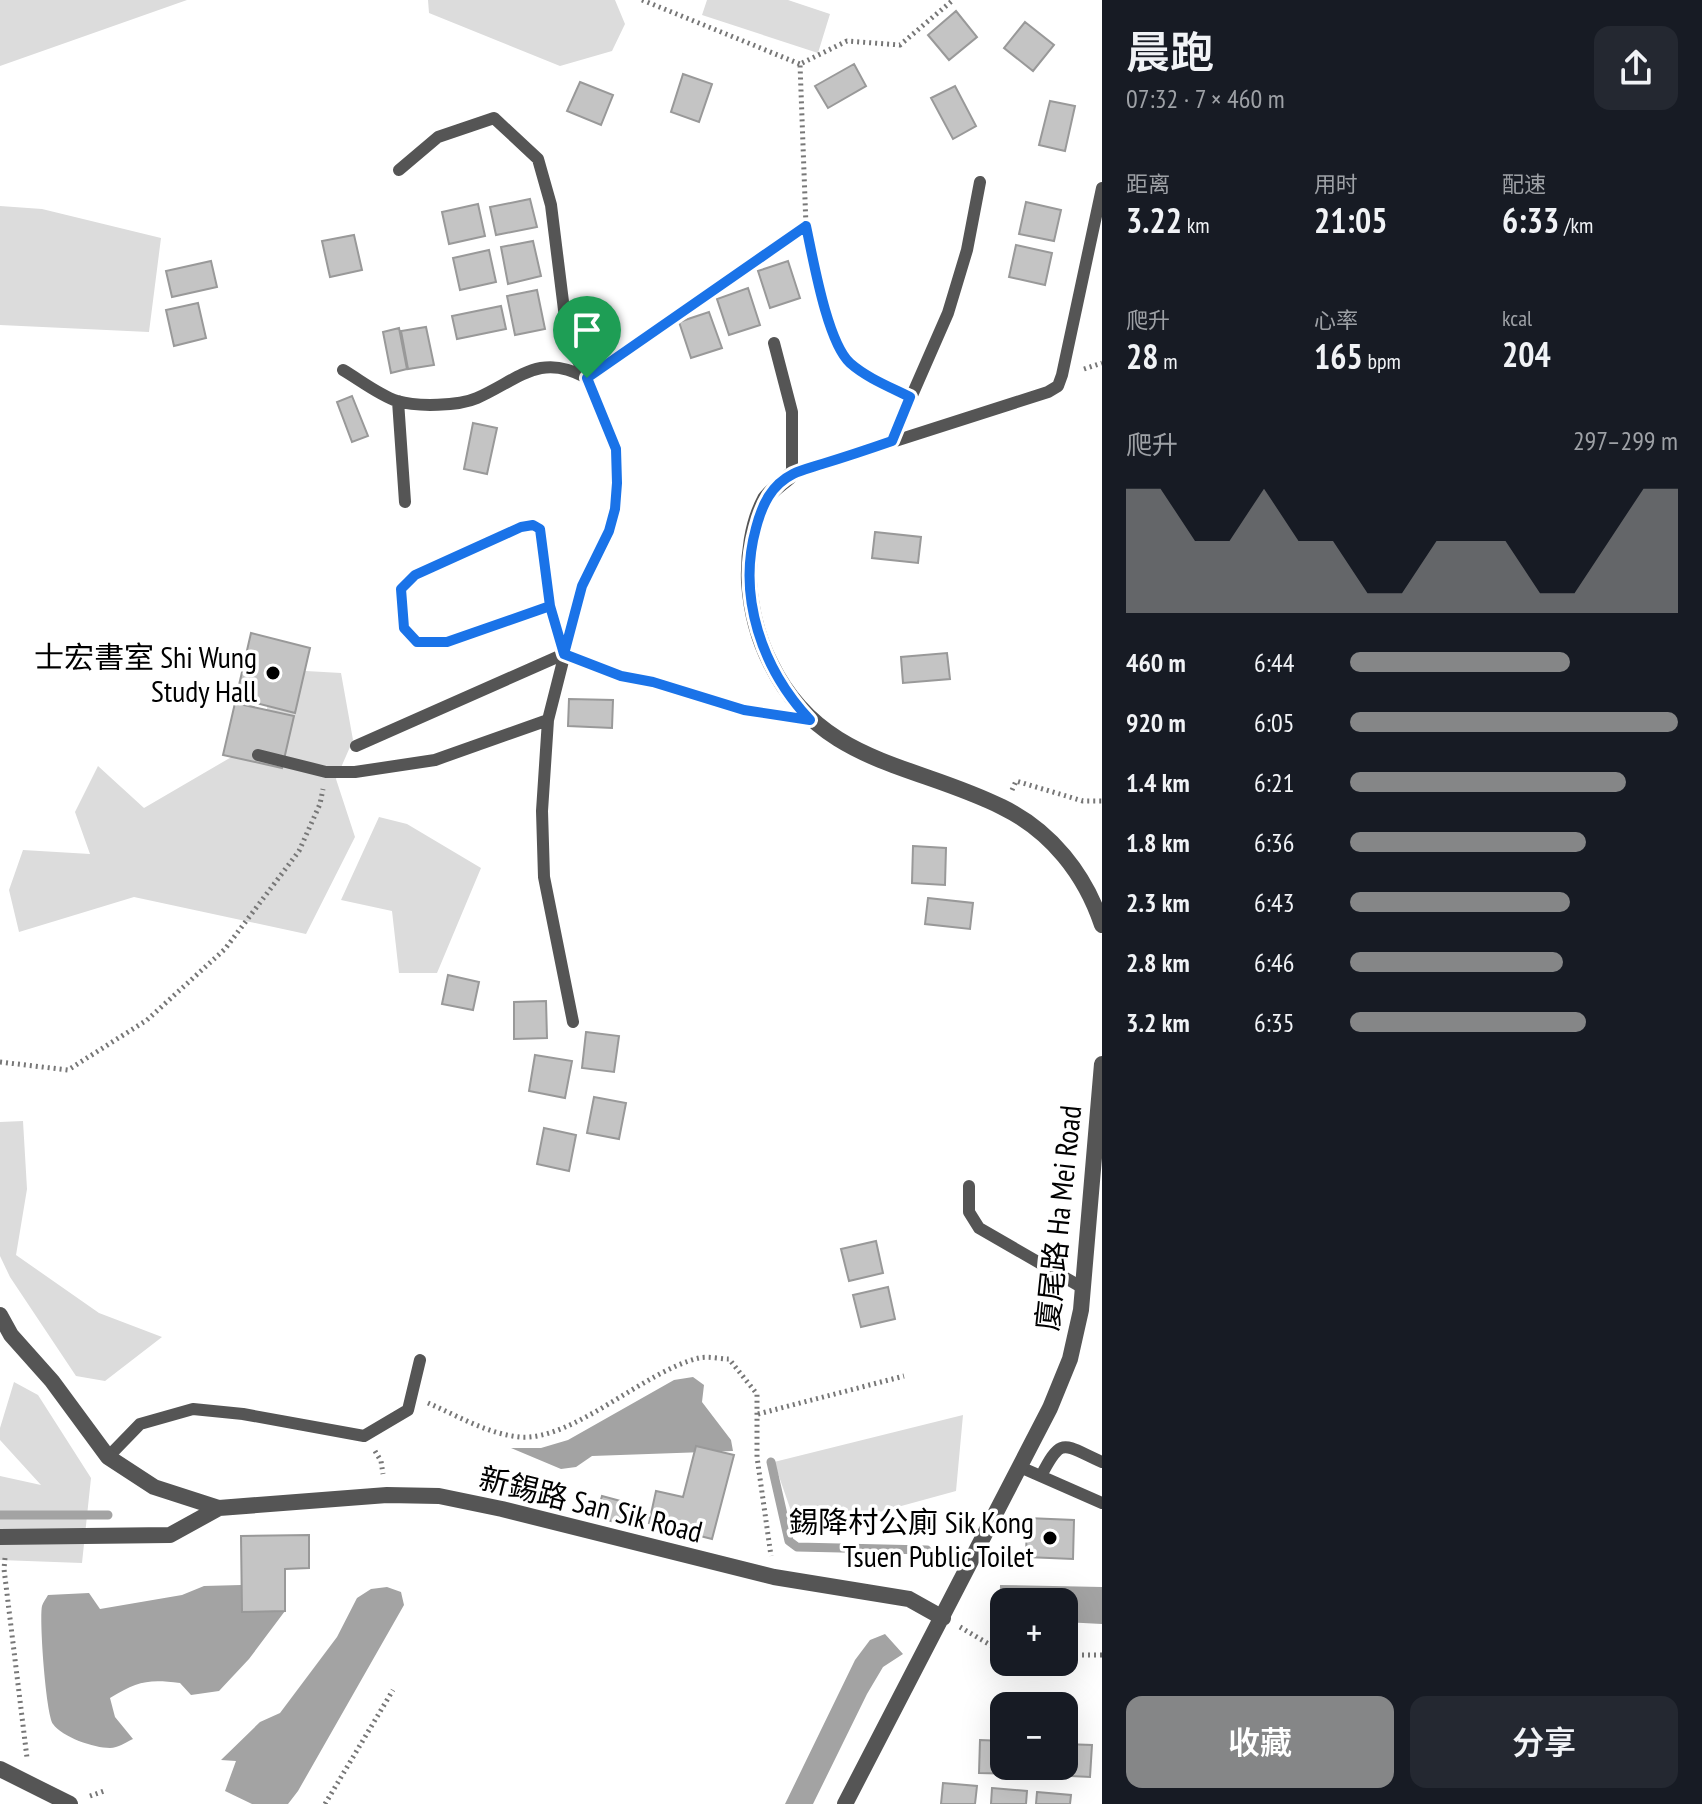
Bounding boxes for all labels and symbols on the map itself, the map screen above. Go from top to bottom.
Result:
pin [553,296,621,378]
place label: 士宏書室 Shi Wung Study Hall [34,637,257,710]
marker: 士宏書室 Shi Wung Study Hall [264,664,282,682]
street label: 廈尾路 Ha Mei Road [1027,1103,1089,1333]
street label: 新錫路 San Sik Road [475,1457,707,1551]
place label: 錫降村公廁 Sik Kong Tsuen Public Toilet [788,1502,1035,1575]
marker: 錫降村公廁 Sik Kong Tsuen Public Toilet [1041,1529,1059,1547]

